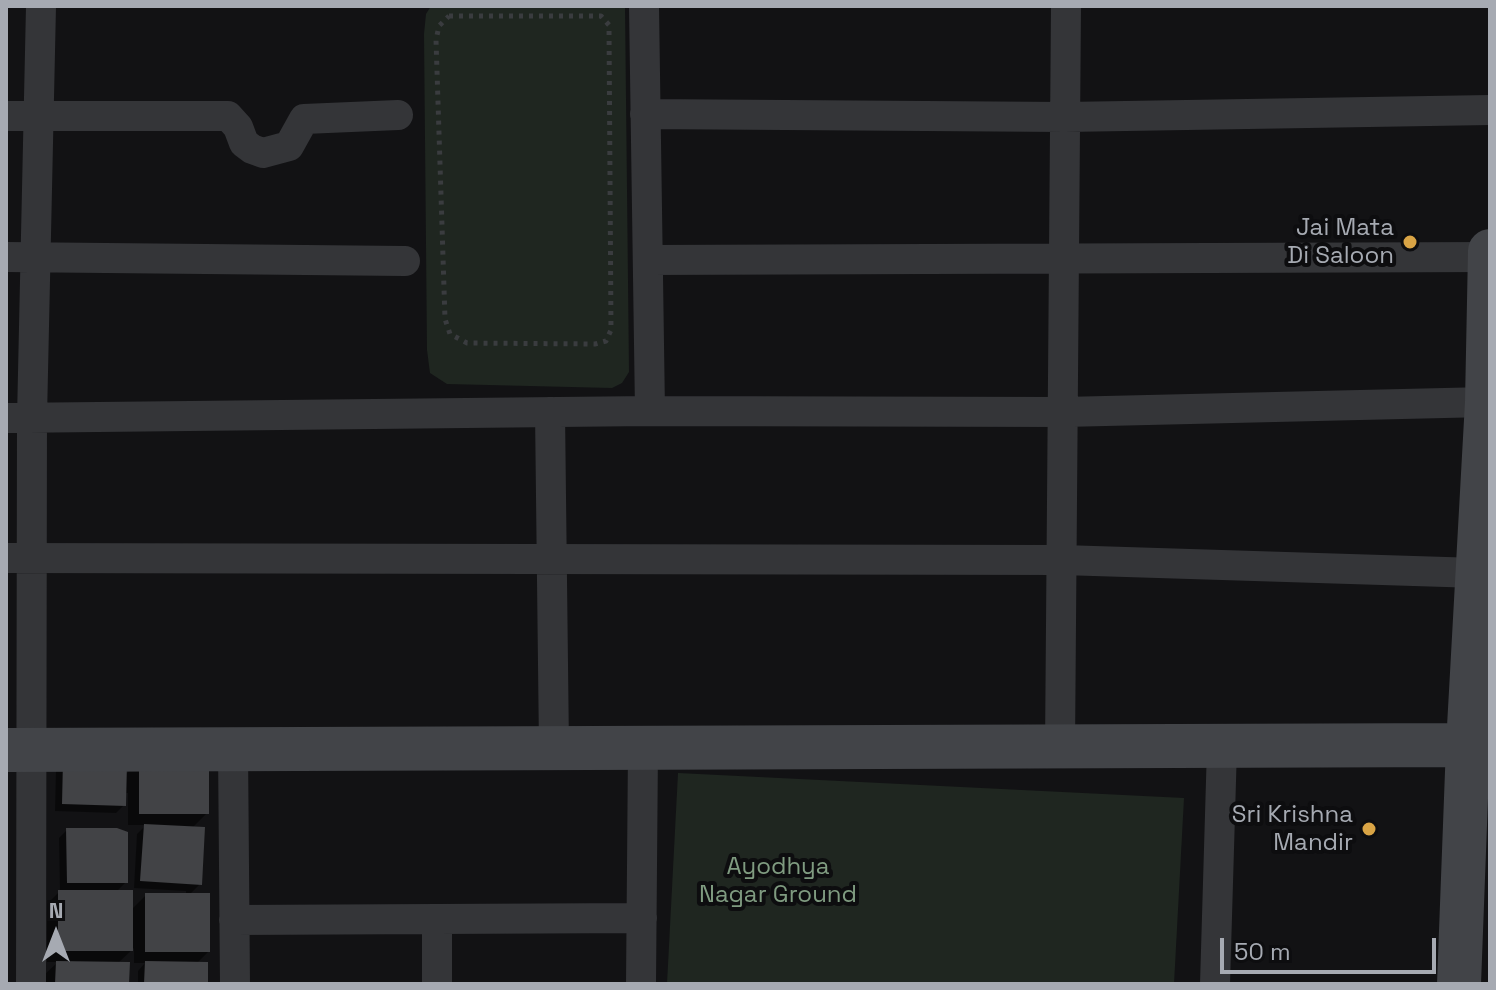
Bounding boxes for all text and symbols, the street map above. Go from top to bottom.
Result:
place label: Jai Mata Di Saloon [1287,214,1394,270]
marker: Jai Mata Di Saloon [1401,233,1419,251]
place label: Sri Krishna Mandir [1232,801,1353,857]
marker: Sri Krishna Mandir [1360,820,1378,838]
park label: Ayodhya Nagar Ground [699,853,857,909]
north arrow [16,894,96,974]
text: N [49,896,63,924]
scale bar [1224,922,1440,972]
text: 50 m [1234,936,1291,967]

